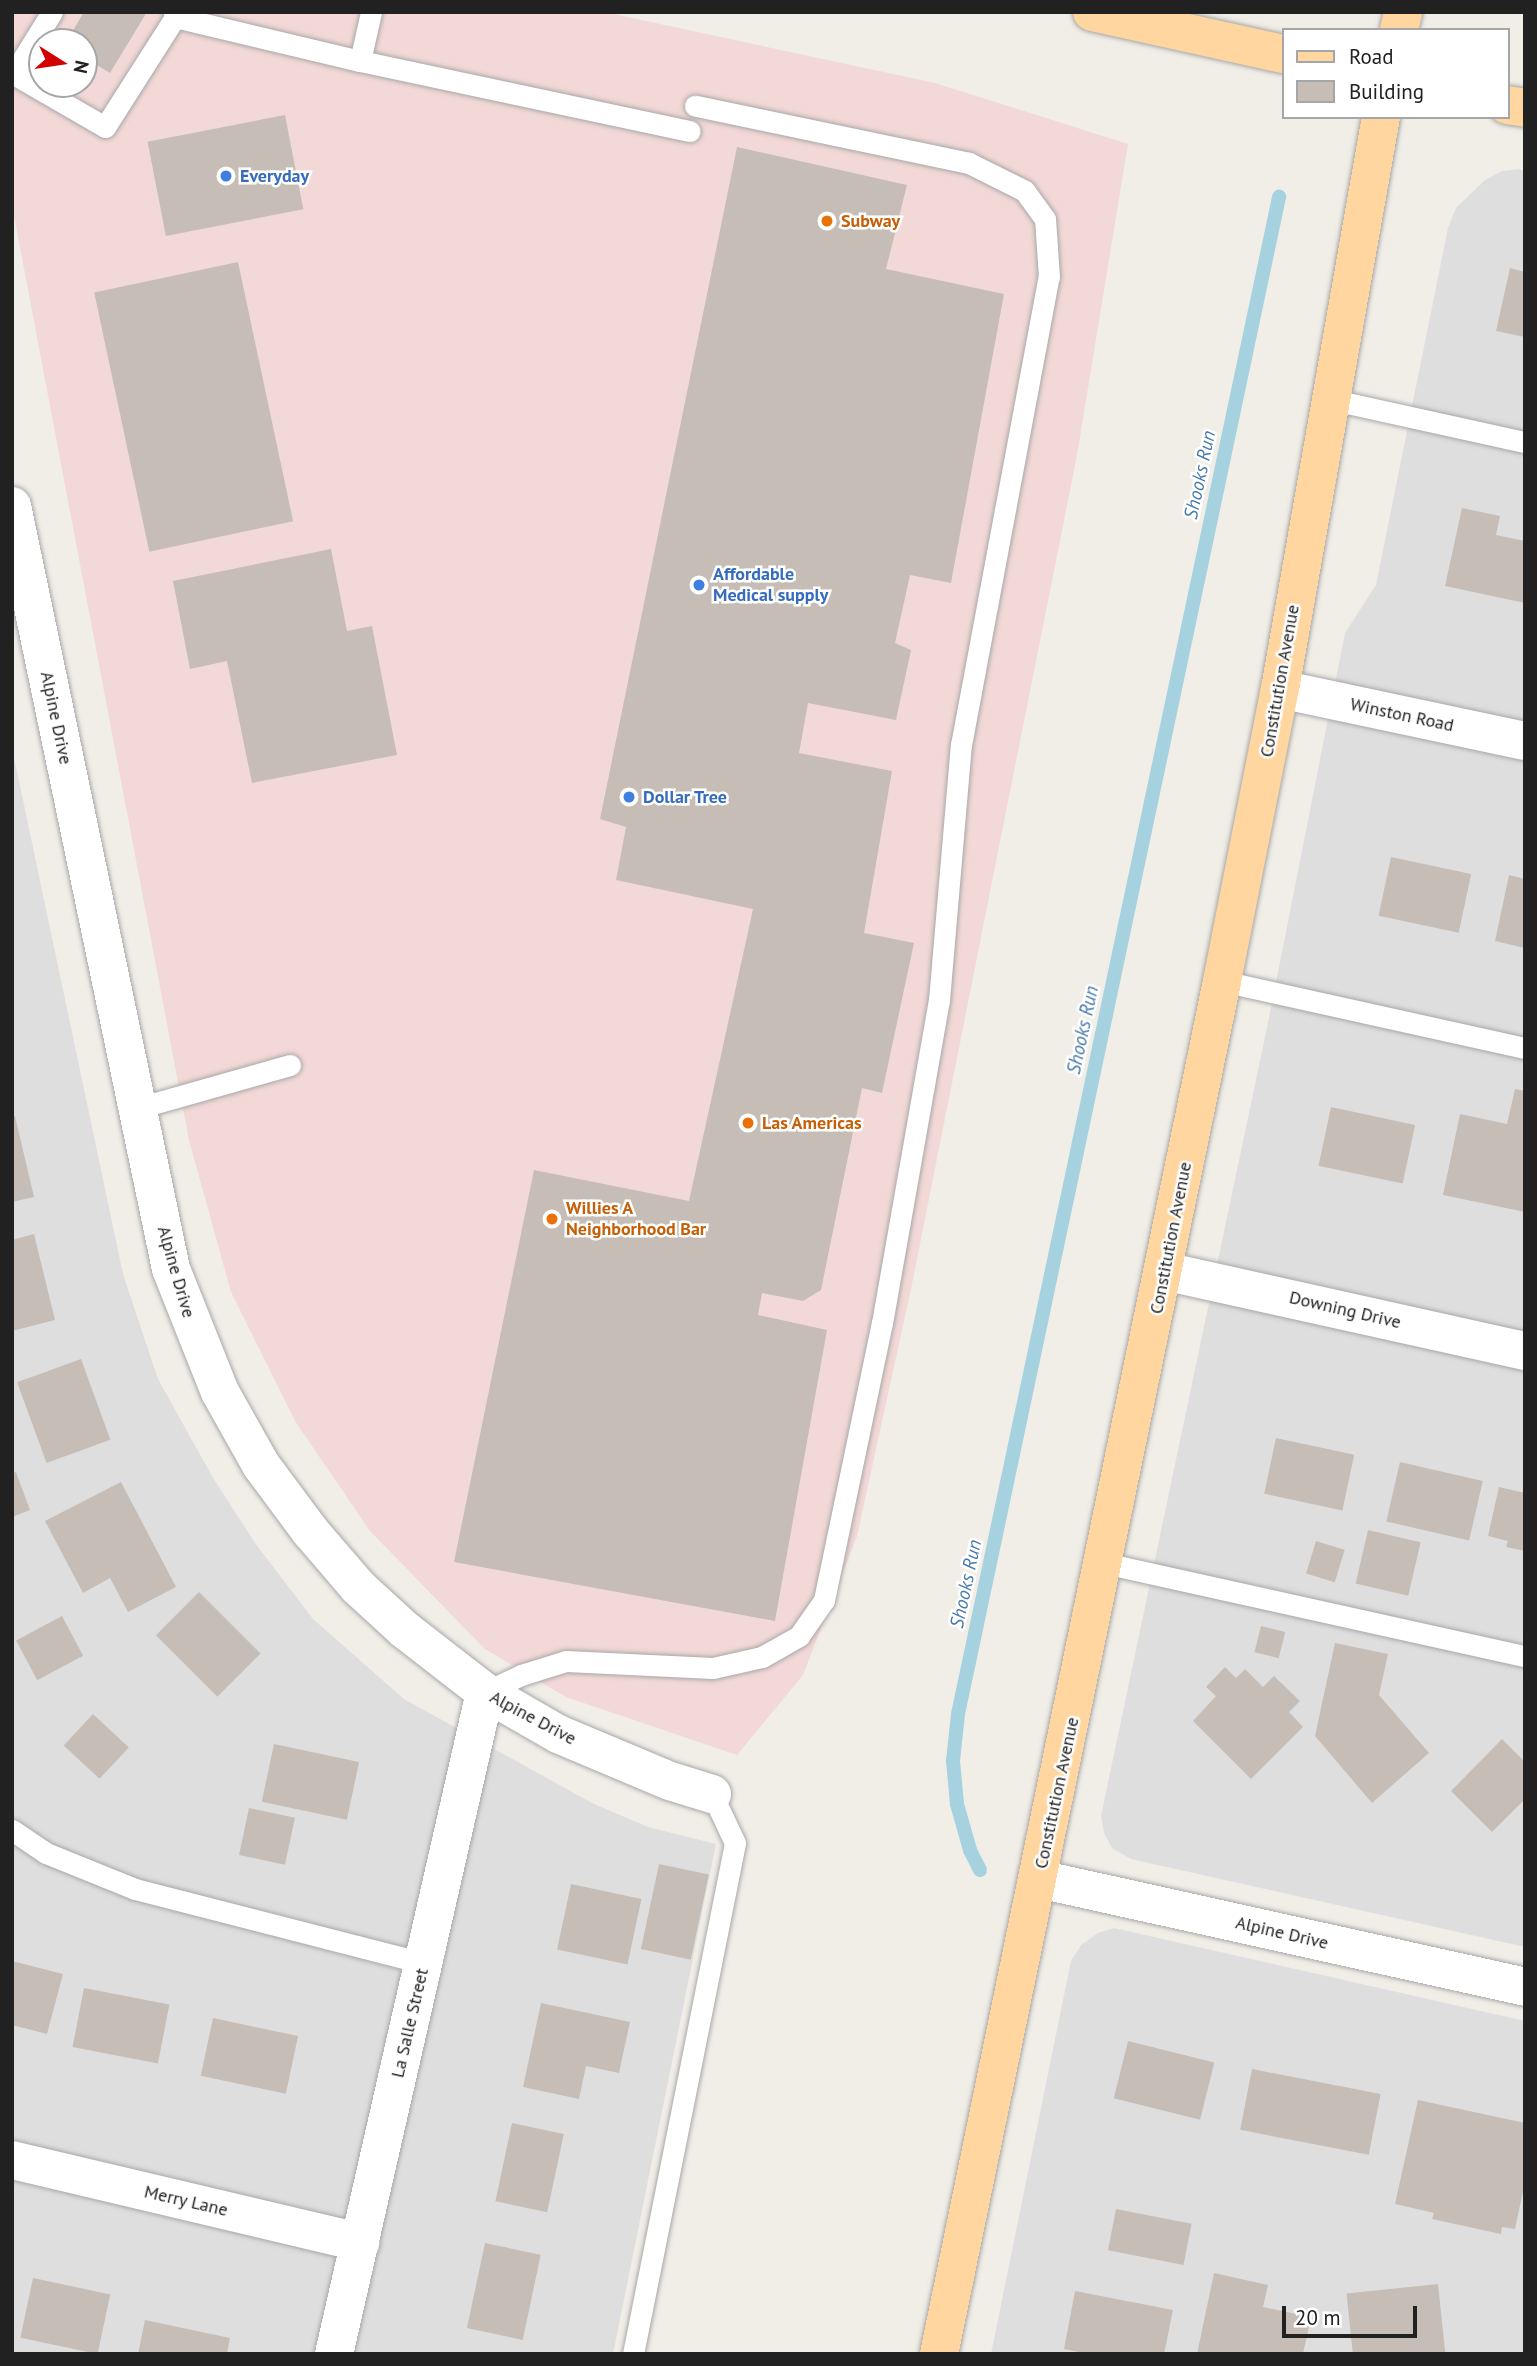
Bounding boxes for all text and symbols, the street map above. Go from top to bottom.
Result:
north arrow [28,28,98,98]
legend [1282,28,1509,119]
text: Road [1349,43,1393,70]
text: N [69,58,95,76]
text: Building [1349,78,1424,105]
place label: Everyday [240,165,309,187]
marker: Everyday [218,168,234,184]
place label: Subway [841,210,900,232]
marker: Subway [819,213,835,229]
water label: Shooks Run [1180,429,1220,521]
place label: Affordable Medical supply [713,564,828,606]
marker: Affordable Medical supply [691,577,707,593]
street label: Constitution Avenue [1256,603,1304,759]
street label: Alpine Drive [36,670,76,766]
street label: Winston Road [1348,693,1456,737]
place label: Dollar Tree [643,786,728,808]
marker: Dollar Tree [621,789,637,805]
water label: Shooks Run [1063,984,1103,1076]
place label: Las Americas [762,1112,862,1134]
marker: Las Americas [740,1115,756,1131]
street label: Constitution Avenue [1146,1160,1196,1316]
place label: Willies A Neighborhood Bar [566,1198,706,1240]
marker: Willies A Neighborhood Bar [544,1211,560,1227]
street label: Alpine Drive [153,1224,199,1320]
street label: Downing Drive [1287,1287,1403,1333]
water label: Shooks Run [946,1538,986,1630]
street label: Alpine Drive [486,1686,580,1750]
street label: Constitution Avenue [1030,1715,1084,1871]
street label: Alpine Drive [1234,1912,1330,1954]
street label: La Salle Street [387,1966,433,2080]
street label: Merry Lane [142,2181,230,2221]
scale bar [1285,2292,1420,2336]
text: 20 m [1295,2304,1341,2331]

